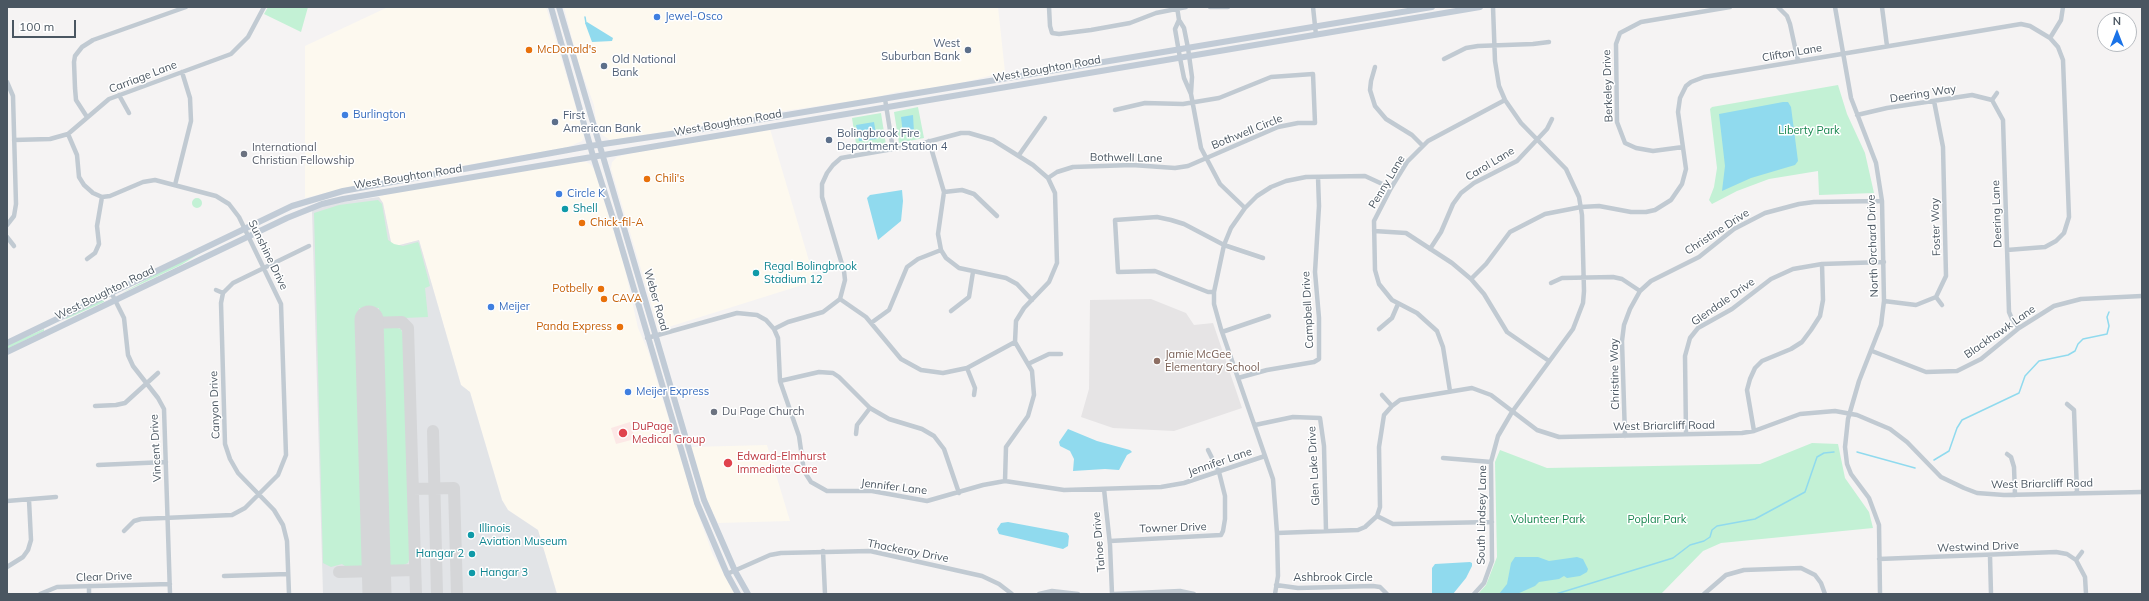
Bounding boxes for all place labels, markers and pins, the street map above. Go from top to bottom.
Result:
place label: Jewel-Osco [665,10,723,24]
marker: Jewel-Osco [652,12,662,22]
place label: West Suburban Bank [881,37,960,63]
place label: McDonald's [537,43,597,57]
marker: McDonald's [524,45,534,55]
marker: West Suburban Bank [963,45,973,55]
place label: Old National Bank [612,53,676,79]
marker: Old National Bank [599,61,609,71]
place label: Burlington [353,108,406,122]
place label: First American Bank [563,109,641,135]
marker: Burlington [340,110,350,120]
marker: First American Bank [550,117,560,127]
place label: Bolingbrook Fire Department Station 4 [837,127,947,153]
marker: Bolingbrook Fire Department Station 4 [824,135,834,145]
place label: International Christian Fellowship [252,141,354,167]
marker: International Christian Fellowship [239,149,249,159]
place label: Chili's [655,172,685,186]
marker: Chili's [642,174,652,184]
place label: Circle K [567,187,605,201]
marker: Circle K [554,189,564,199]
place label: Shell [573,202,598,216]
marker: Shell [560,204,570,214]
place label: Chick-fil-A [590,216,644,230]
marker: Chick-fil-A [577,218,587,228]
place label: Regal Bolingbrook Stadium 12 [764,260,857,286]
marker: Regal Bolingbrook Stadium 12 [751,268,761,278]
place label: Potbelly [552,282,593,296]
marker: Potbelly [596,284,606,294]
place label: CAVA [612,292,642,306]
marker: CAVA [599,294,609,304]
place label: Meijer [499,300,530,314]
marker: Meijer [486,302,496,312]
place label: Panda Express [536,320,612,334]
marker: Panda Express [615,322,625,332]
place label: Jamie McGee Elementary School [1165,348,1260,374]
marker: Jamie McGee Elementary School [1152,356,1162,366]
place label: Meijer Express [636,385,709,399]
marker: Meijer Express [623,387,633,397]
place label: Du Page Church [722,405,805,419]
marker: Du Page Church [709,407,719,417]
place label: DuPage Medical Group [632,420,705,446]
marker: DuPage Medical Group [617,427,629,439]
place label: Edward-Elmhurst Immediate Care [737,450,826,476]
marker: Edward-Elmhurst Immediate Care [722,457,734,469]
place label: Illinois Aviation Museum [479,522,567,548]
marker: Illinois Aviation Museum [466,530,476,540]
place label: Hangar 2 [416,547,464,561]
marker: Hangar 2 [467,549,477,559]
place label: Hangar 3 [480,566,528,580]
marker: Hangar 3 [467,568,477,578]

